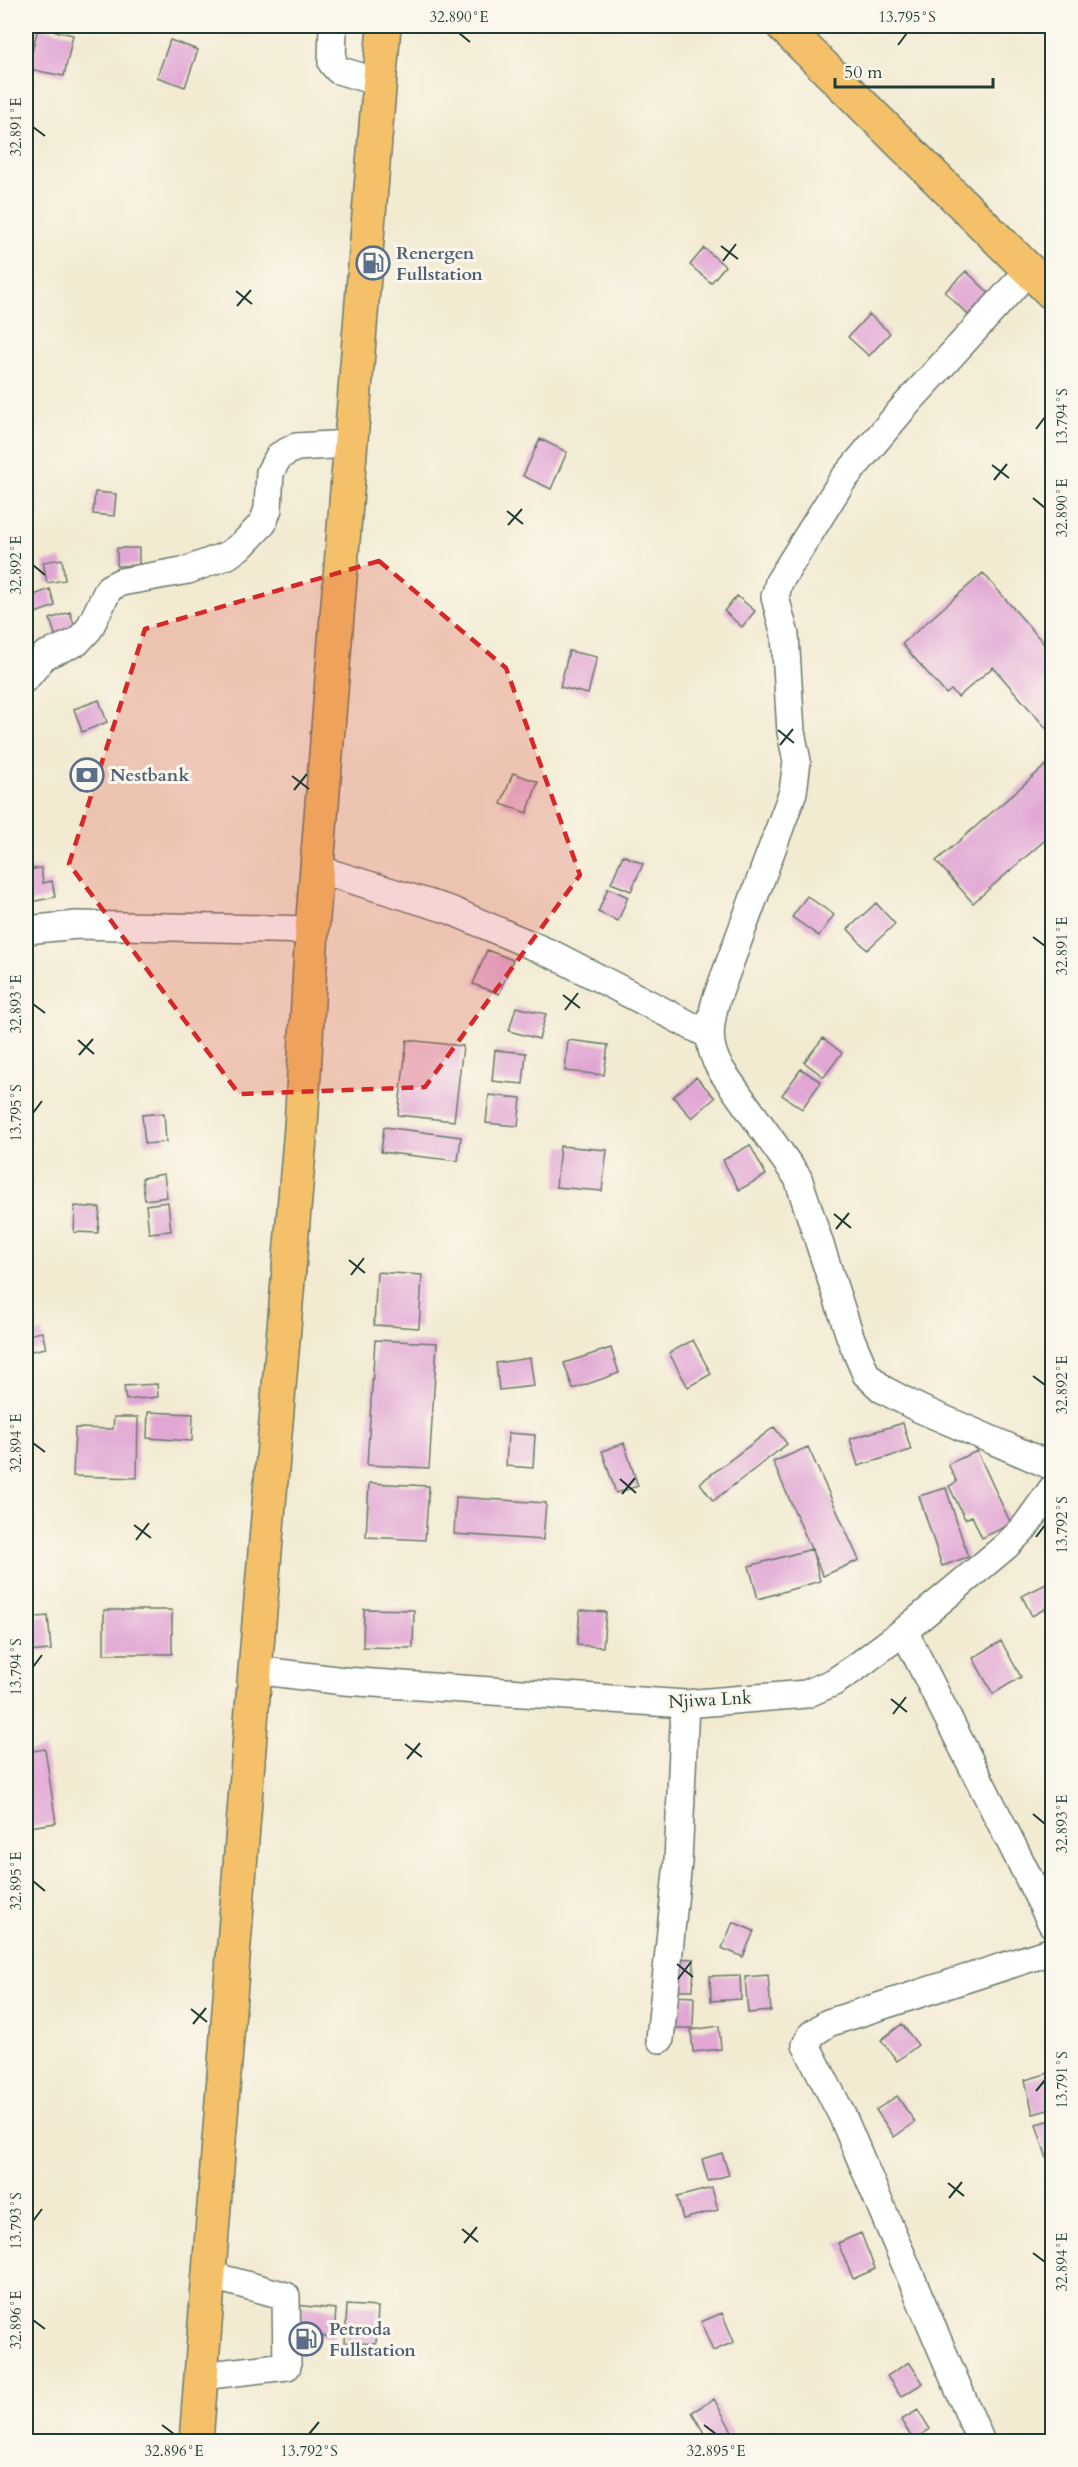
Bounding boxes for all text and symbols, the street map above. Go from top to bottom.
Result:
text: 32.890°E [429,7,489,27]
text: 13.795°S [878,7,936,27]
scale bar [835,51,992,89]
text: 50 m [844,60,883,85]
text: 32.891°E [6,97,26,157]
place label: Renergen Fullstation [396,241,483,287]
fuel station icon: Renergen Fullstation [355,245,391,281]
text: 13.794°S [1052,388,1072,446]
text: 32.890°E [1052,478,1072,538]
text: 32.892°E [6,535,26,595]
bank icon: Nestbank [69,757,105,793]
place label: Nestbank [110,763,190,788]
text: 32.891°E [1052,916,1072,976]
text: 32.893°E [6,974,26,1034]
text: 13.795°S [6,1084,26,1142]
text: 32.892°E [1052,1355,1072,1415]
text: 32.894°E [6,1413,26,1473]
text: 13.792°S [1052,1496,1072,1554]
text: 13.794°S [6,1638,26,1696]
street label: Njiwa Lnk [668,1685,753,1715]
text: 32.893°E [1052,1794,1072,1854]
text: 32.895°E [6,1851,26,1911]
text: 13.791°S [1052,2051,1072,2109]
text: 13.793°S [6,2192,26,2250]
text: 32.894°E [1052,2232,1072,2292]
text: 32.896°E [6,2290,26,2350]
place label: Petroda Fullstation [329,2317,416,2363]
fuel station icon: Petroda Fullstation [288,2321,324,2357]
text: 32.896°E [144,2441,204,2461]
text: 13.792°S [280,2441,338,2461]
text: 32.895°E [686,2441,746,2461]

